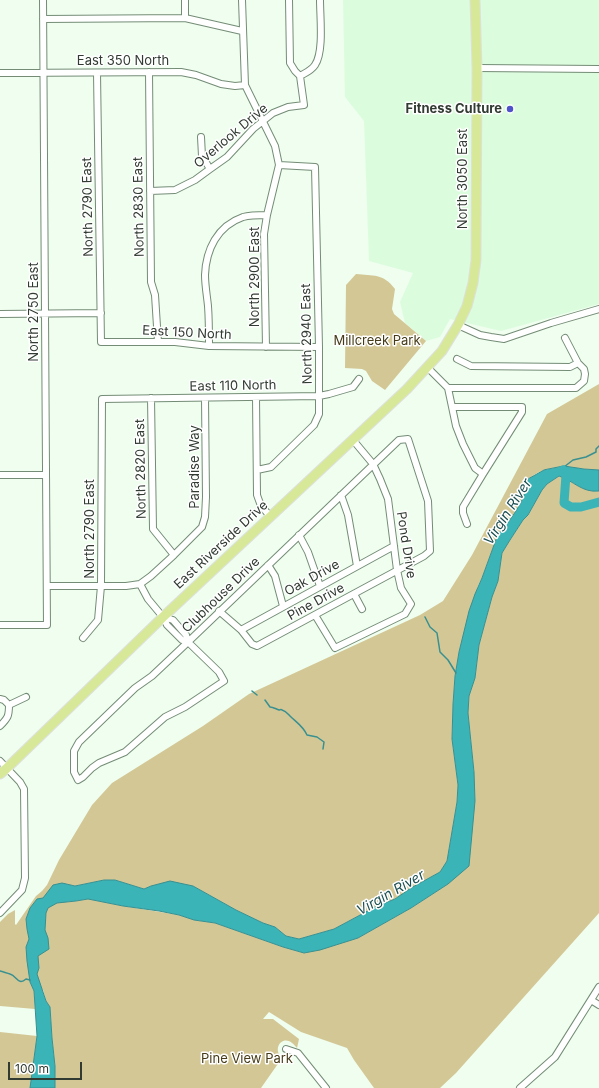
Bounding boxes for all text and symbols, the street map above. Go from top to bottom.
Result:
street label: East 350 North [77,53,169,69]
street label: Overlook Drive [191,101,271,171]
place label: Fitness Culture [406,101,502,117]
marker: Fitness Culture [505,104,515,114]
street label: North 3050 East [455,129,471,229]
street label: North 2790 East [79,157,97,257]
street label: North 2830 East [130,157,148,257]
street label: North 2900 East [247,227,263,327]
street label: North 2750 East [26,262,42,362]
street label: North 2940 East [298,283,316,385]
street label: East 150 North [142,323,232,343]
park label: Millcreek Park [333,333,421,349]
street label: East 110 North [189,377,277,395]
street label: North 2820 East [132,419,150,519]
street label: Paradise Way [187,425,203,509]
water label: Virgin River [480,476,536,548]
street label: North 2790 East [82,479,98,579]
street label: East Riverside Drive [171,498,271,592]
street label: Pond Drive [393,510,419,580]
street label: Clubhouse Drive [179,554,263,636]
street label: Oak Drive [282,557,342,599]
street label: Pine Drive [285,580,347,624]
water label: Virgin River [354,867,428,919]
park label: Pine View Park [201,1051,293,1067]
scale bar [10,1054,84,1080]
text: 100 m [15,1061,49,1076]

